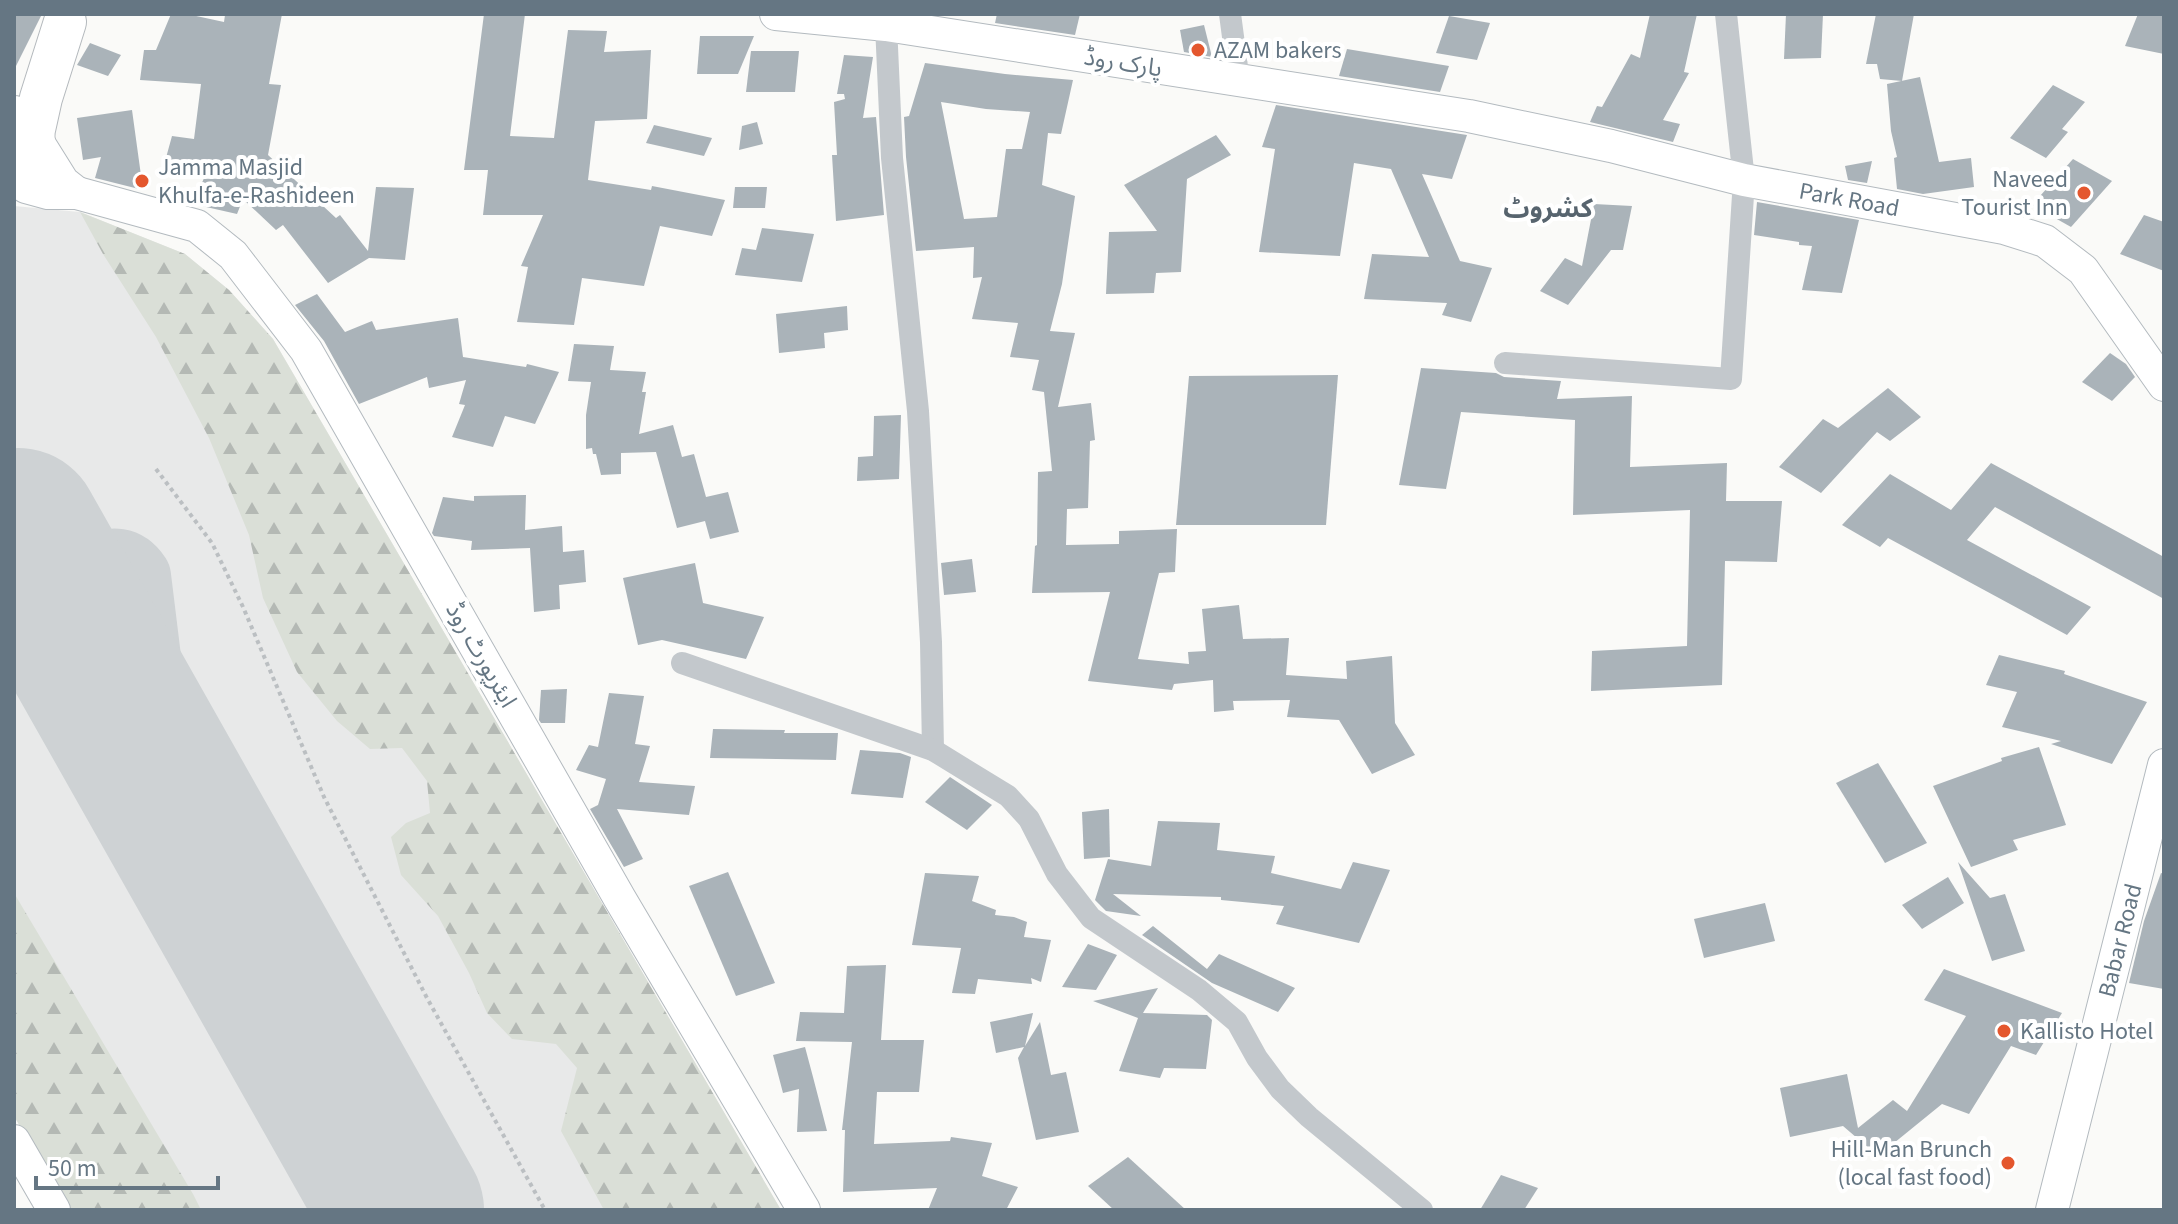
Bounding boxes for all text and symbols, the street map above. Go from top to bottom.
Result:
place label: AZAM bakers [1214,33,1342,68]
street label: پارک روڈ [1081,40,1165,86]
marker: AZAM bakers [1189,41,1207,59]
place label: Jamma Masjid Khulfa-e-Rashideen [158,150,355,213]
place label: Naveed Tourist Inn [1961,162,2068,225]
marker: Jamma Masjid Khulfa-e-Rashideen [133,172,151,190]
street label: Park Road [1796,173,1902,226]
marker: Naveed Tourist Inn [2075,184,2093,202]
district label: کشروٹ [1503,190,1594,227]
street label: ایئرپورٹ روڈ [437,596,525,714]
street label: Babar Road [2089,880,2151,1001]
place label: Kallisto Hotel [2020,1014,2153,1049]
marker: Kallisto Hotel [1995,1022,2013,1040]
place label: Hill-Man Brunch (local fast food) [1831,1132,1992,1195]
scale bar [36,1140,218,1190]
text: 50 m [48,1151,97,1186]
marker: Hill-Man Brunch (local fast food) [1999,1154,2017,1172]

